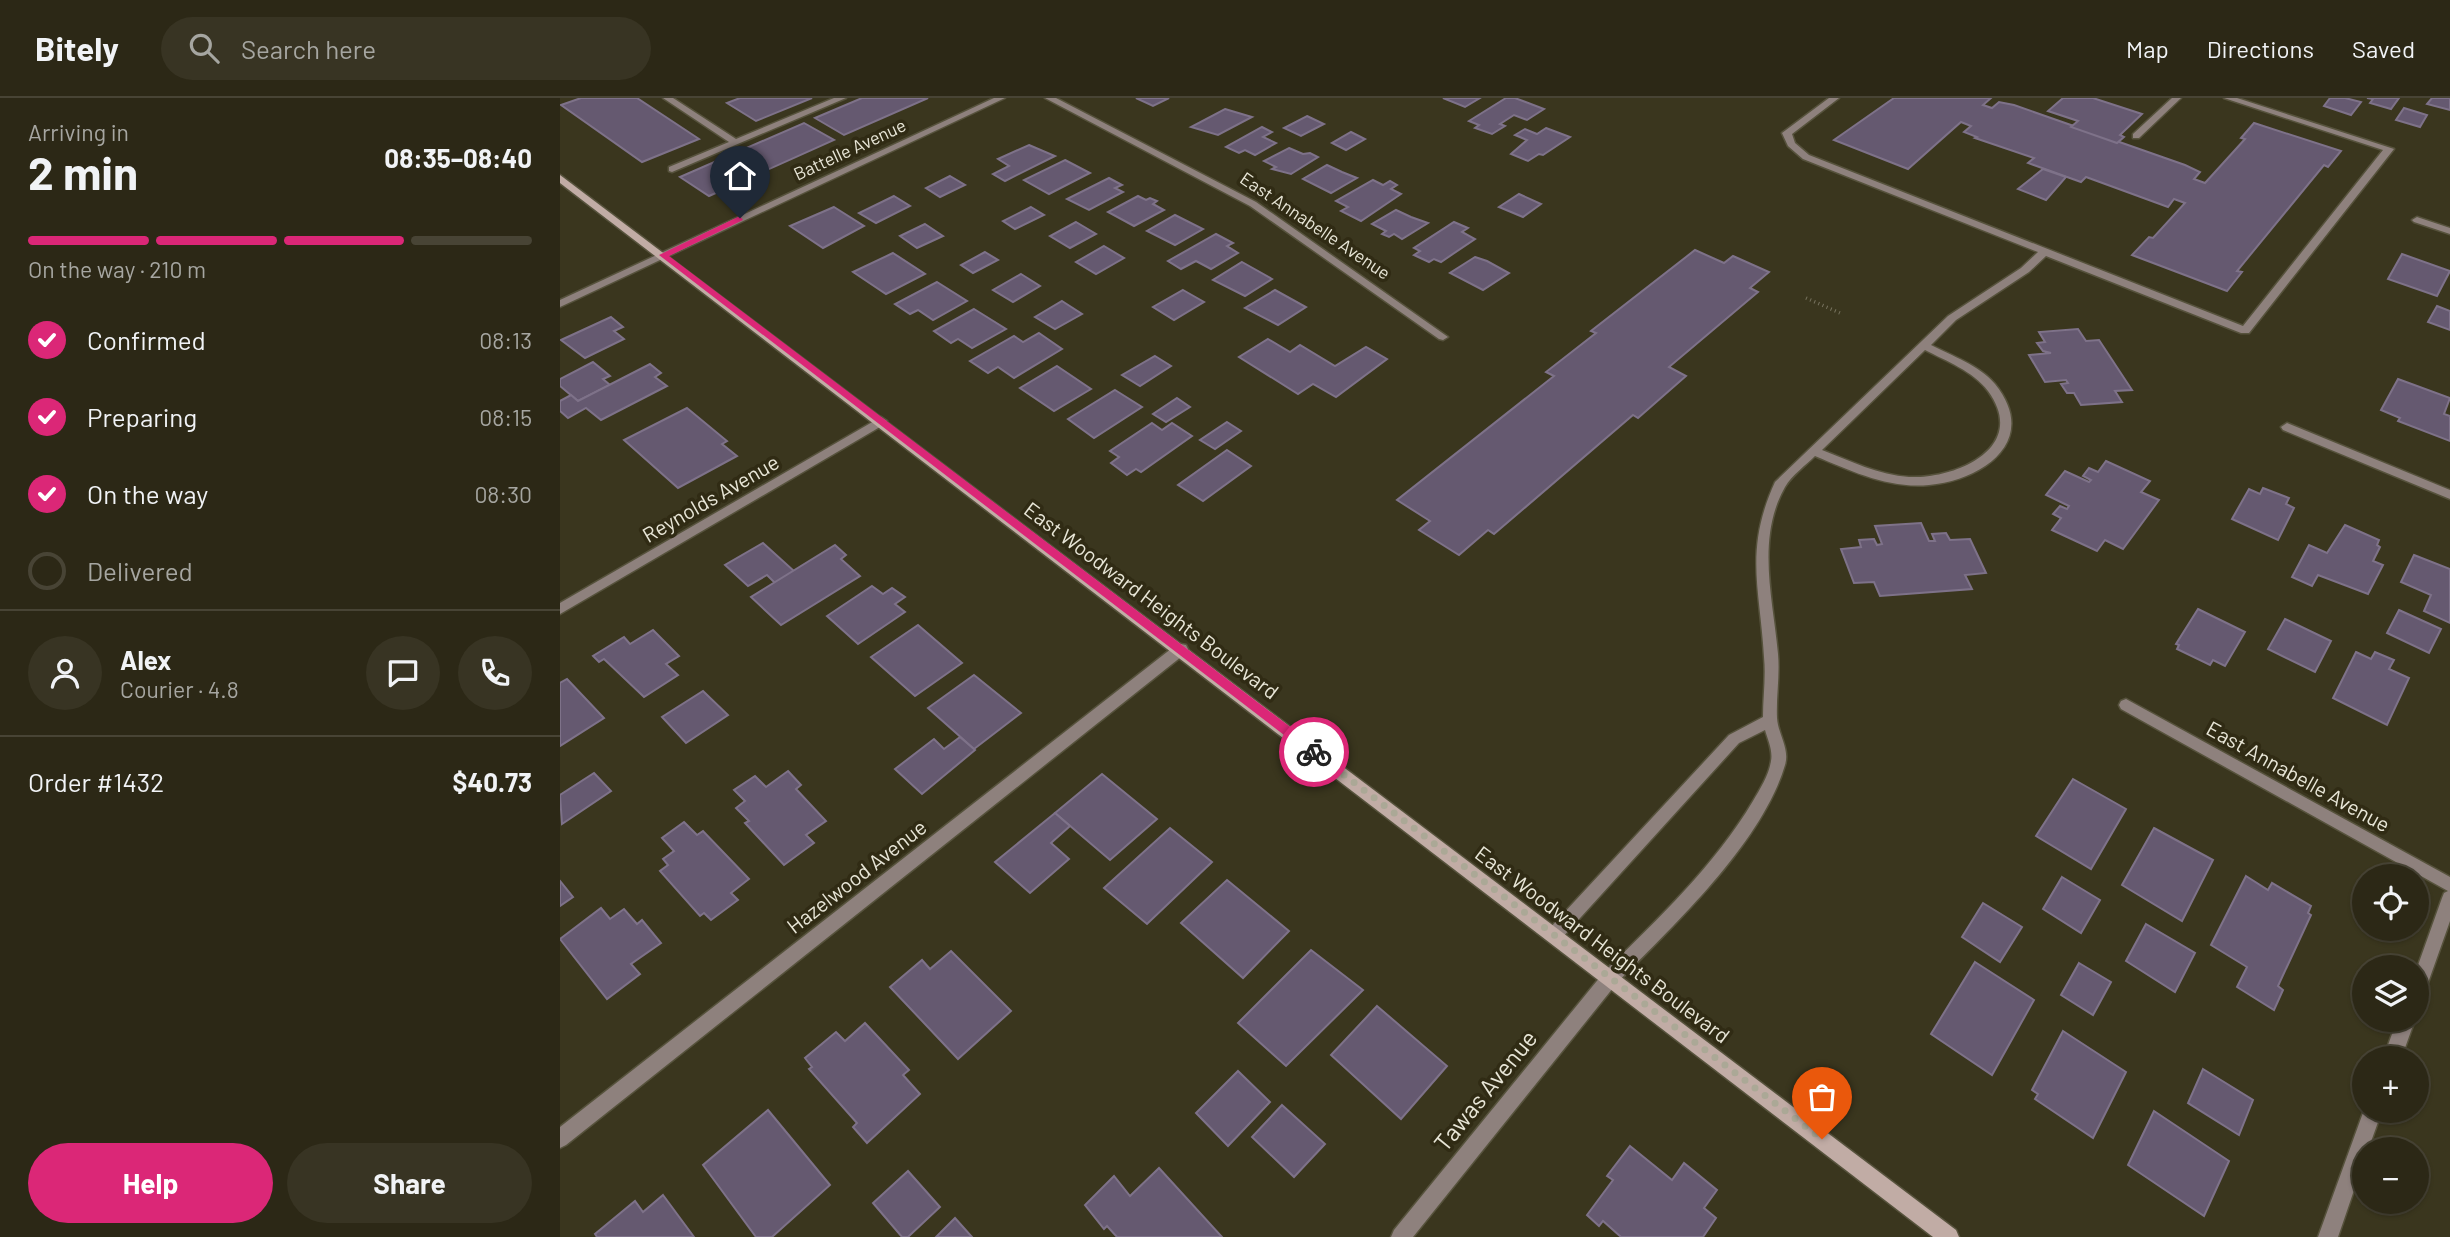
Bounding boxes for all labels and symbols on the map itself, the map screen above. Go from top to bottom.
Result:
street label: Battelle Avenue [790,113,909,185]
pin [710,146,770,218]
street label: East Annabelle Avenue [1236,167,1395,284]
street label: Reynolds Avenue [638,449,783,547]
street label: East Woodward Heights Boulevard [1020,496,1284,704]
street label: East Annabelle Avenue [2203,715,2395,837]
courier [1279,717,1349,787]
street label: Hazelwood Avenue [781,814,931,938]
street label: East Woodward Heights Boulevard [1471,840,1735,1048]
street label: Tawas Avenue [1427,1024,1542,1156]
pin [1792,1067,1852,1139]

